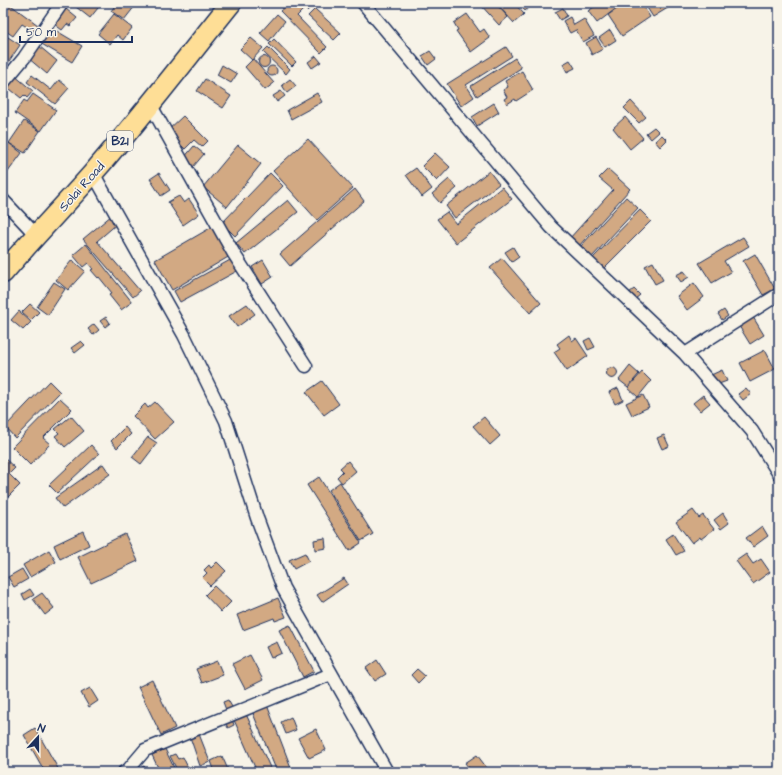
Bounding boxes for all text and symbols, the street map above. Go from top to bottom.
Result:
scale bar [20,18,132,44]
text: 50 m [26,24,57,41]
road number: B21 [107,131,133,151]
street label: Solai Road [55,158,109,215]
north arrow [18,717,58,757]
text: N [35,720,47,736]

